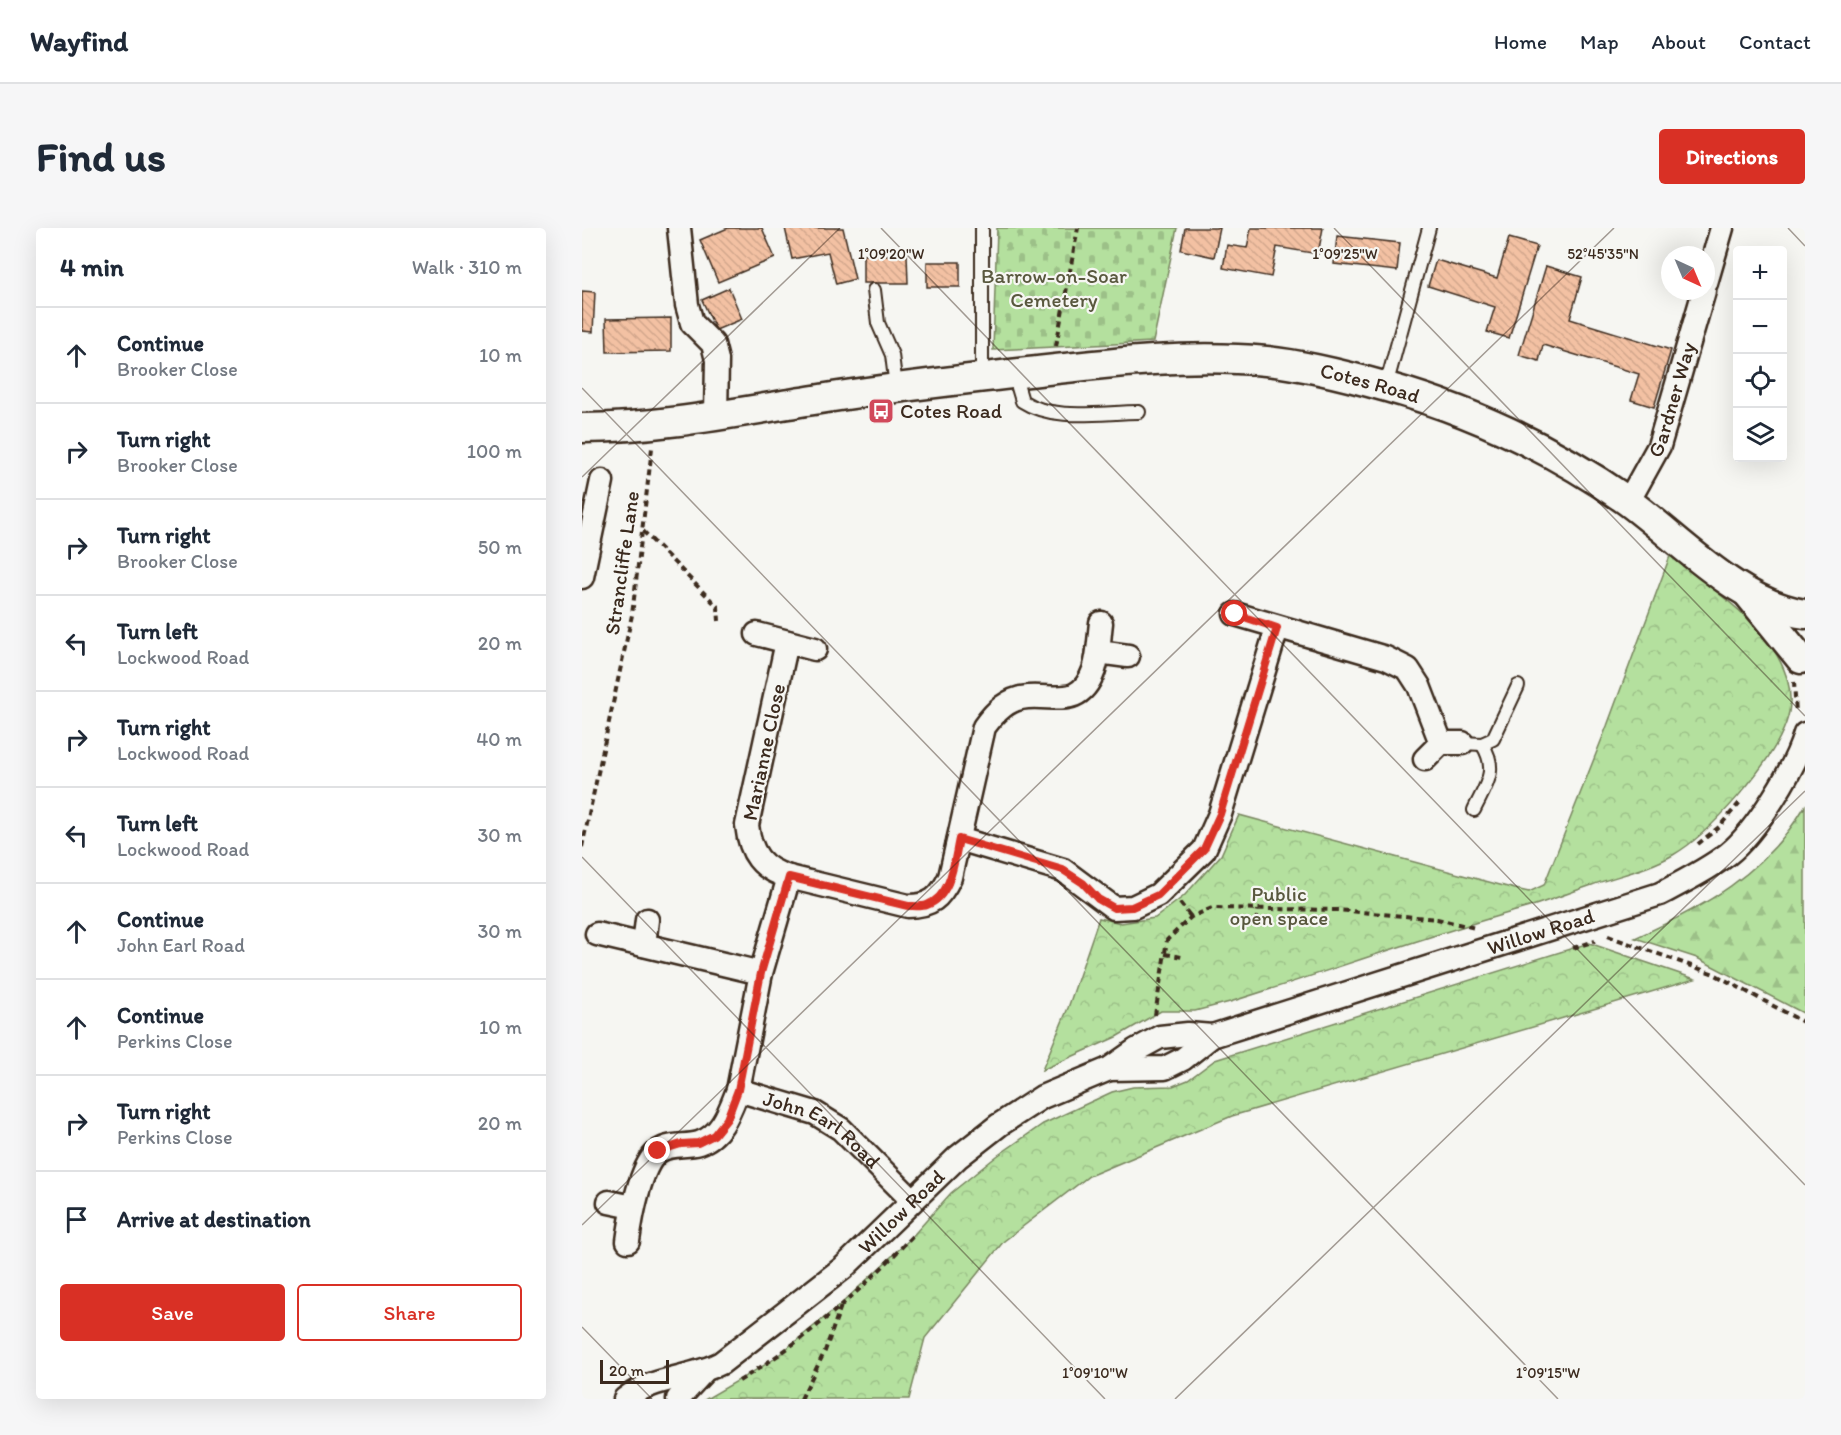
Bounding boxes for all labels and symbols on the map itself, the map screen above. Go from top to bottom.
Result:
text: 1°09'20"W [858,245,925,263]
text: 1°09'25"W [1312,245,1378,263]
text: 52°45'35"N [1567,245,1639,263]
north arrow [1661,246,1715,300]
park label: Barrow-on-Soar Cemetery [981,263,1127,312]
street label: Gardner Way [1642,339,1701,462]
street label: Cotes Road [1318,357,1424,408]
bus stop icon: Cotes Road [866,396,896,426]
place label: Cotes Road [900,398,1003,423]
street label: Strancliffe Lane [599,489,644,637]
route start [1221,600,1247,626]
street label: Marianne Close [737,681,790,823]
park label: Public open space [1230,881,1328,930]
street label: Willow Road [1484,903,1598,960]
street label: John Earl Road [760,1085,886,1173]
route end [644,1137,670,1163]
street label: Willow Road [853,1163,950,1259]
scale bar [600,1357,669,1384]
text: 1°09'10"W [1062,1364,1128,1382]
text: 1°09'15"W [1516,1364,1580,1382]

